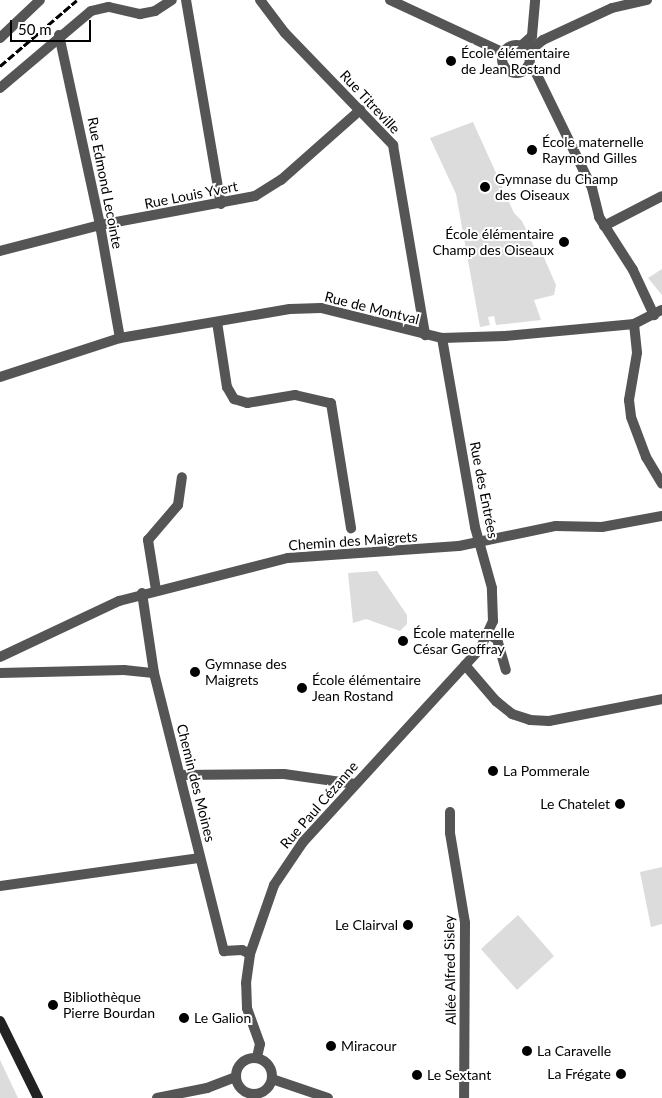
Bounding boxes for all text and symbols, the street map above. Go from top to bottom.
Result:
scale bar [12,10,94,42]
text: 50 m [18,20,52,38]
place label: École élémentaire de Jean Rostand [461,45,570,78]
marker: École élémentaire de Jean Rostand [445,55,457,67]
street label: Rue Titreville [336,67,404,137]
street label: Rue Edmond Lecointe [84,116,126,250]
place label: École maternelle Raymond Gilles [542,134,644,166]
marker: École maternelle Raymond Gilles [526,144,538,156]
place label: Gymnase du Champ des Oiseaux [495,171,618,203]
street label: Rue Louis Yvert [143,178,239,212]
marker: Gymnase du Champ des Oiseaux [479,181,491,193]
place label: École élémentaire Champ des Oiseaux [432,226,554,258]
marker: École élémentaire Champ des Oiseaux [558,236,570,248]
street label: Rue de Montval [323,288,421,328]
street label: Rue des Entrées [466,440,502,540]
street label: Chemin des Maigrets [288,528,418,554]
place label: École maternelle César Geoffray [413,625,515,658]
marker: École maternelle César Geoffray [397,635,409,647]
place label: Gymnase des Maigrets [205,656,287,689]
marker: Gymnase des Maigrets [189,666,201,678]
place label: École élémentaire Jean Rostand [312,672,421,704]
marker: École élémentaire Jean Rostand [296,682,308,694]
street label: Chemin des Moines [173,722,219,844]
street label: Rue Paul Cézanne [277,758,361,852]
place label: La Pommerale [503,763,590,779]
marker: La Pommerale [487,765,499,777]
place label: Le Chatelet [540,796,610,812]
marker: Le Chatelet [614,798,626,810]
street label: Allée Alfred Sisley [441,915,459,1025]
place label: Le Clairval [335,917,398,933]
marker: Le Clairval [402,919,414,931]
place label: Bibliothèque Pierre Bourdan [63,989,155,1022]
marker: Bibliothèque Pierre Bourdan [47,999,59,1011]
place label: Le Galion [194,1010,251,1026]
marker: Le Galion [178,1012,190,1024]
place label: Miracour [341,1038,397,1054]
marker: Miracour [325,1040,337,1052]
place label: La Caravelle [537,1043,611,1059]
marker: La Caravelle [521,1045,533,1057]
place label: La Frégate [547,1066,611,1082]
place label: Le Sextant [427,1067,491,1083]
marker: La Frégate [615,1068,627,1080]
marker: Le Sextant [411,1069,423,1081]

